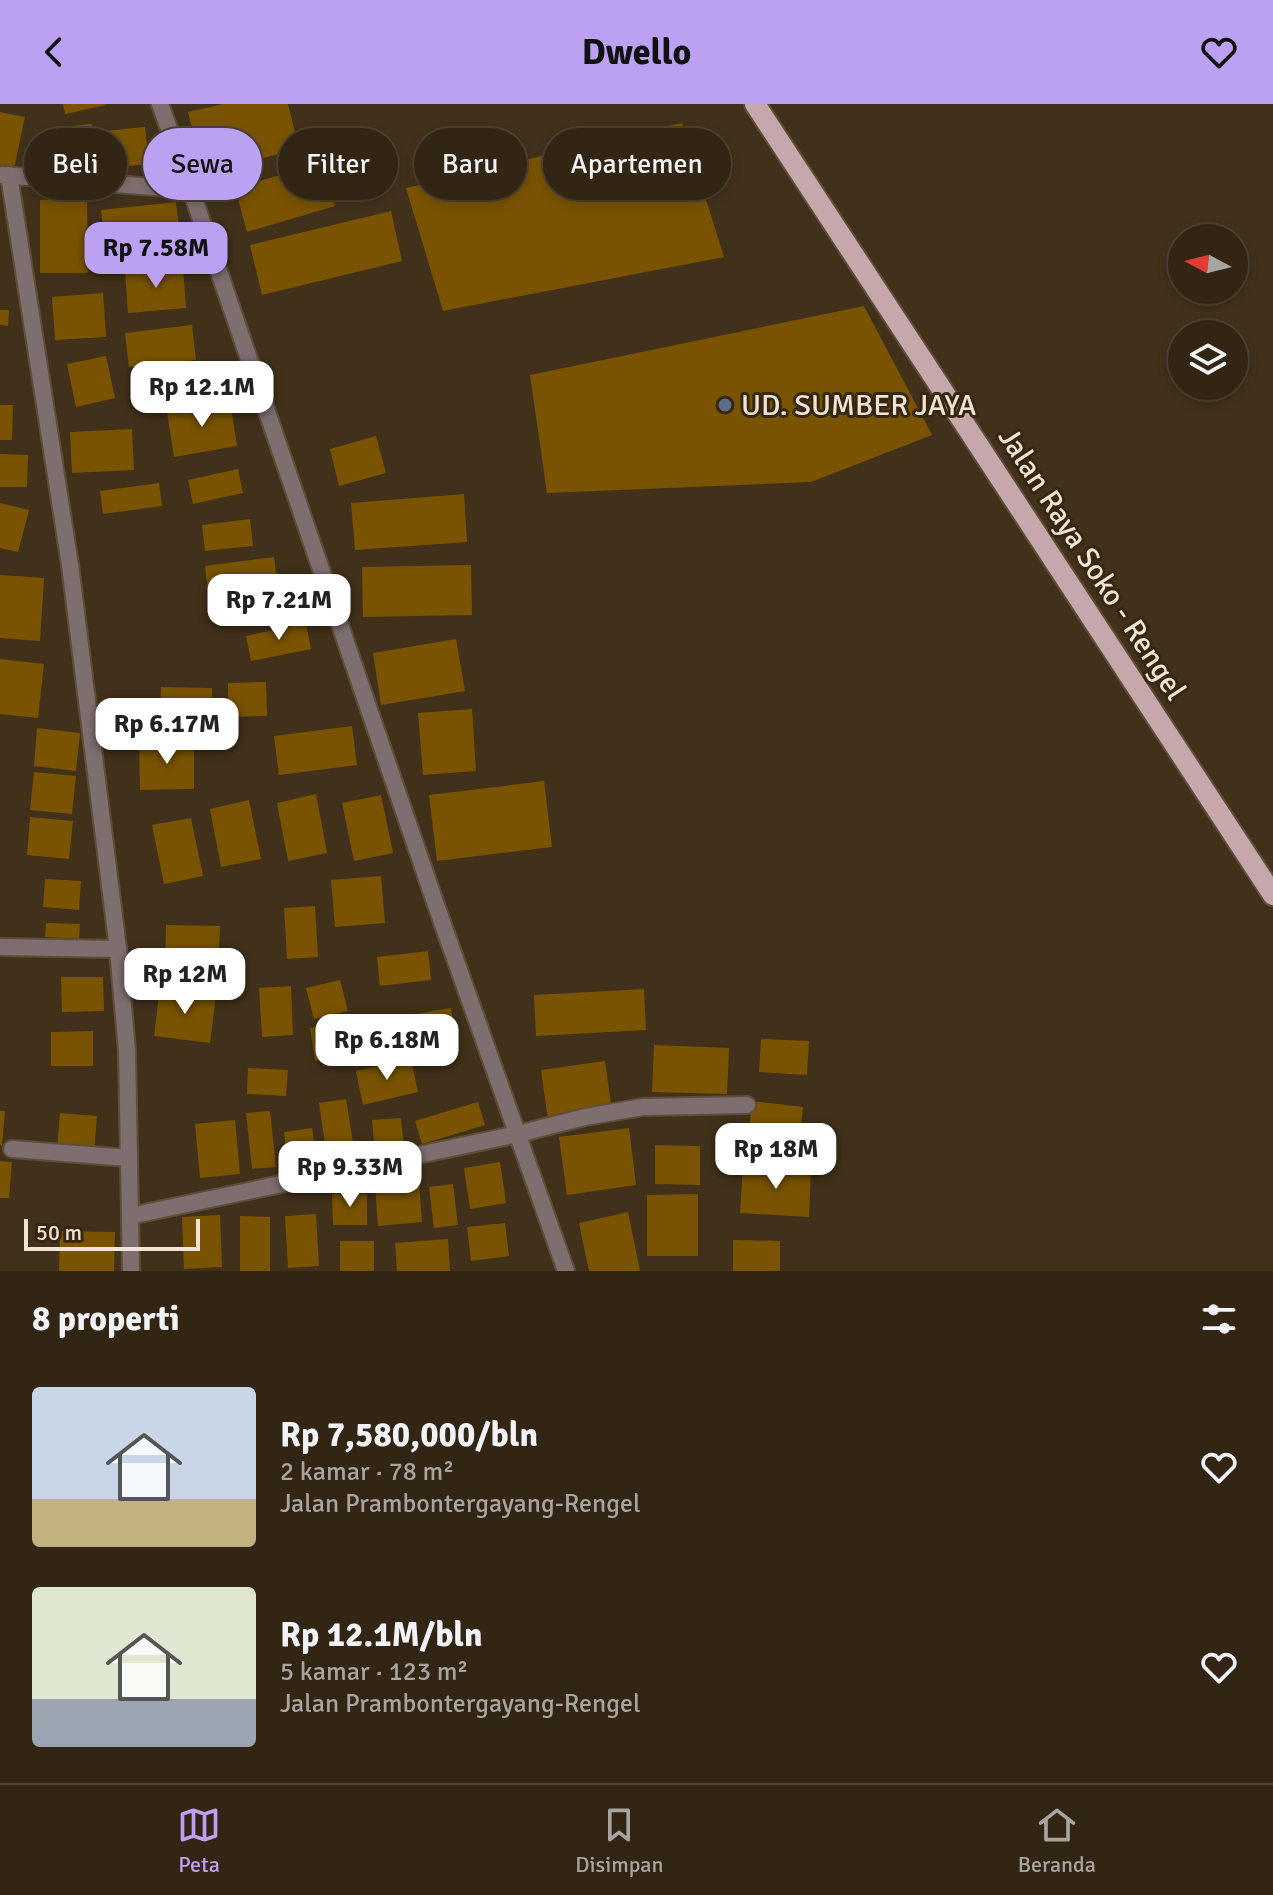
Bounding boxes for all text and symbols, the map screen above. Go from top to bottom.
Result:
icon: back [32,30,76,74]
text: Dwello [582,30,691,75]
icon: heart [1197,30,1241,74]
chip: Beli [24,128,127,200]
chip: Sewa [143,128,262,200]
chip: Filter [278,128,398,200]
chip: Baru [414,128,527,200]
chip: Apartemen [543,128,731,200]
pin: Rp 7.58M [73,222,239,290]
north arrow [1168,224,1248,304]
map controls [1168,224,1248,400]
text: Rp 7.58M [103,232,209,264]
button: layers [1168,320,1248,400]
pin: Rp 12.1M [119,361,285,429]
text: Rp 12.1M [149,371,255,403]
place label: UD. SUMBER JAYA [741,387,976,424]
marker: UD. SUMBER JAYA [716,396,734,414]
street label: Jalan Raya Soko - Rengel [990,421,1194,707]
pin: Rp 7.21M [196,574,362,642]
text: Rp 7.21M [226,584,332,616]
pin: Rp 6.17M [84,698,250,766]
text: Rp 6.17M [114,708,220,740]
pin: Rp 12M [120,948,250,1016]
text: Rp 12M [142,958,228,990]
pin: Rp 6.18M [304,1014,470,1082]
text: Rp 6.18M [334,1024,440,1056]
pin: Rp 18M [711,1123,841,1191]
text: Rp 18M [733,1133,819,1165]
pin: Rp 9.33M [267,1141,433,1209]
text: Rp 9.33M [297,1151,403,1183]
scale bar [24,1215,200,1251]
text: 50 m [36,1219,82,1246]
icon: filters [1197,1297,1241,1341]
text: 8 properti [32,1298,180,1340]
text: Rp 7,580,000/bln [280,1414,538,1456]
icon: home [96,1419,192,1515]
icon: heart [1197,1445,1241,1489]
text: 2 kamar · 78 m² [280,1456,454,1488]
text: Jalan Prambontergayang-Rengel [280,1488,641,1520]
text: Rp 12.1M/bln [280,1614,483,1656]
icon: home [96,1619,192,1715]
icon: heart [1197,1645,1241,1689]
text: 5 kamar · 123 m² [280,1656,468,1688]
text: Jalan Prambontergayang-Rengel [280,1688,641,1720]
tab: Peta [177,1803,221,1878]
tab: Disimpan [575,1803,663,1878]
tab: Beranda [1018,1803,1096,1878]

